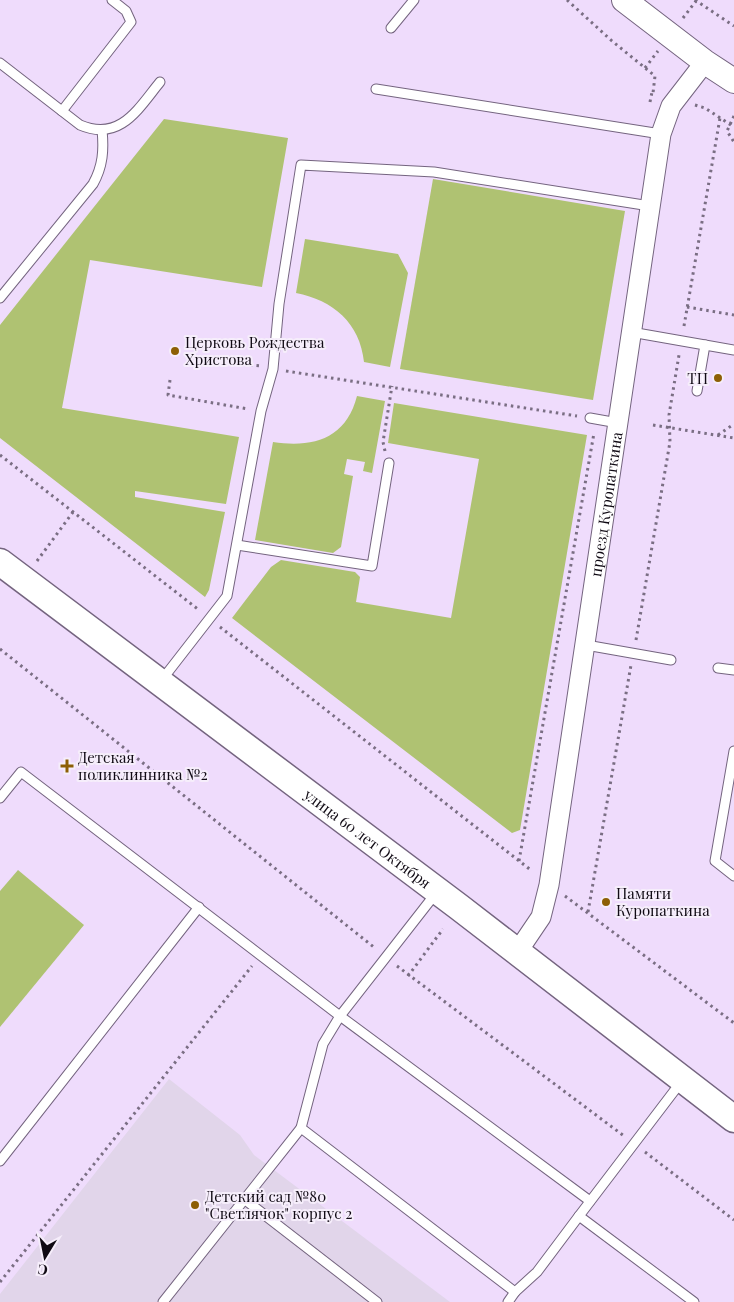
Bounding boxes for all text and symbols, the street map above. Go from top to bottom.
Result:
place label: Церковь Рождества Христова [185,332,325,369]
marker: Церковь Рождества Христова [169,345,181,357]
place label: ТП [687,368,708,388]
marker: ТП [712,372,724,384]
street label: проезд Куропаткина [585,430,627,578]
place label: Детская поликлинника №2 [78,747,208,784]
marker: Детская поликлинника №2 [60,759,74,773]
street label: улица 60 лет Октября [300,784,435,892]
place label: Памяти Куропаткина [616,883,710,920]
marker: Памяти Куропаткина [600,896,612,908]
place label: Детский сад №80 "Светлячок" корпус 2 [205,1186,352,1223]
marker: Детский сад №80 "Светлячок" корпус 2 [189,1199,201,1211]
north arrow [20,1232,70,1282]
text: С [36,1260,49,1281]

